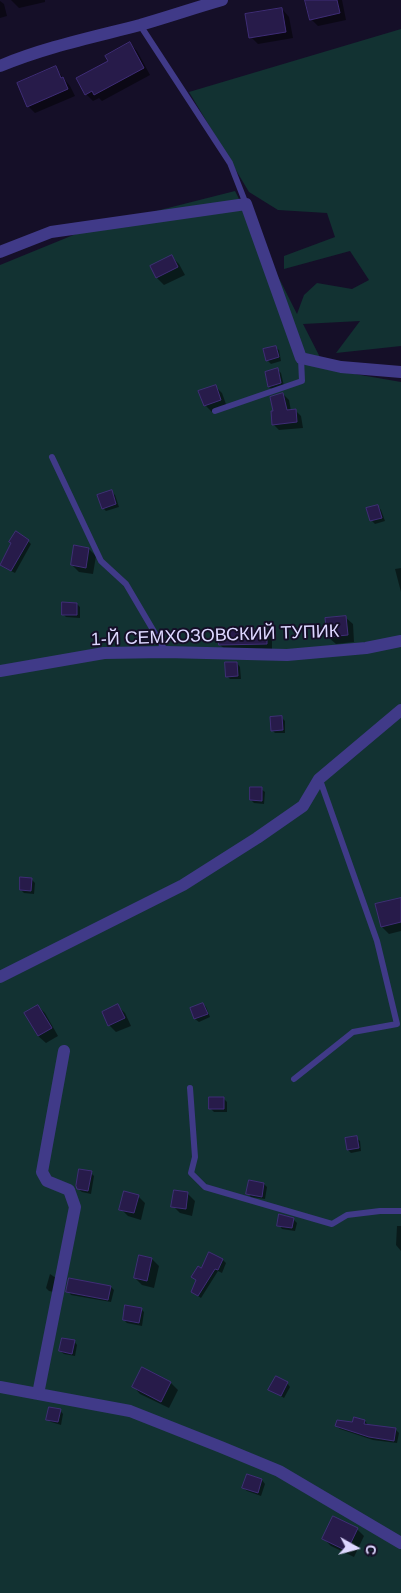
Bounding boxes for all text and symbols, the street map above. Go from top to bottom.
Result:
street label: 1-Й СЕМХОЗОВСКИЙ ТУПИК [90,621,340,651]
north arrow [331,1523,381,1573]
text: С [362,1544,379,1556]

